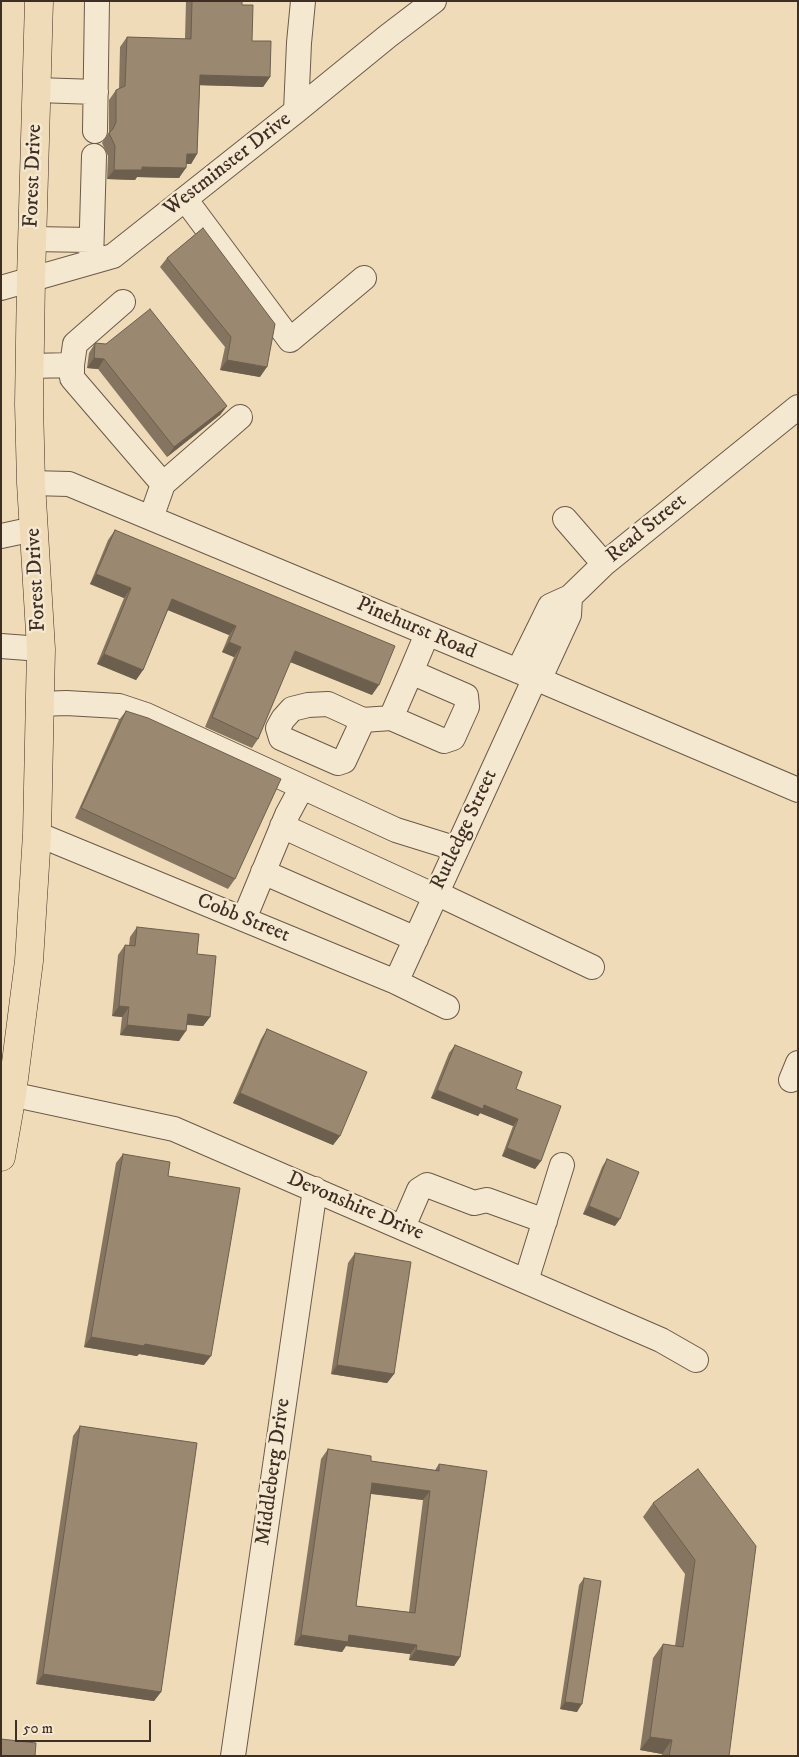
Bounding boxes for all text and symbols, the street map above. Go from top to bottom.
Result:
street label: Westminster Drive [159,108,297,222]
street label: Forest Drive [20,124,48,228]
street label: Read Street [602,489,692,569]
street label: Forest Drive [22,528,52,632]
street label: Pinehurst Road [352,592,480,666]
street label: Rutledge Street [426,766,504,894]
street label: Cobb Street [193,889,293,949]
street label: Devonshire Drive [283,1167,427,1247]
street label: Middleberg Drive [251,1397,297,1547]
scale bar [18,1710,154,1742]
text: 50 m [23,1719,53,1738]

